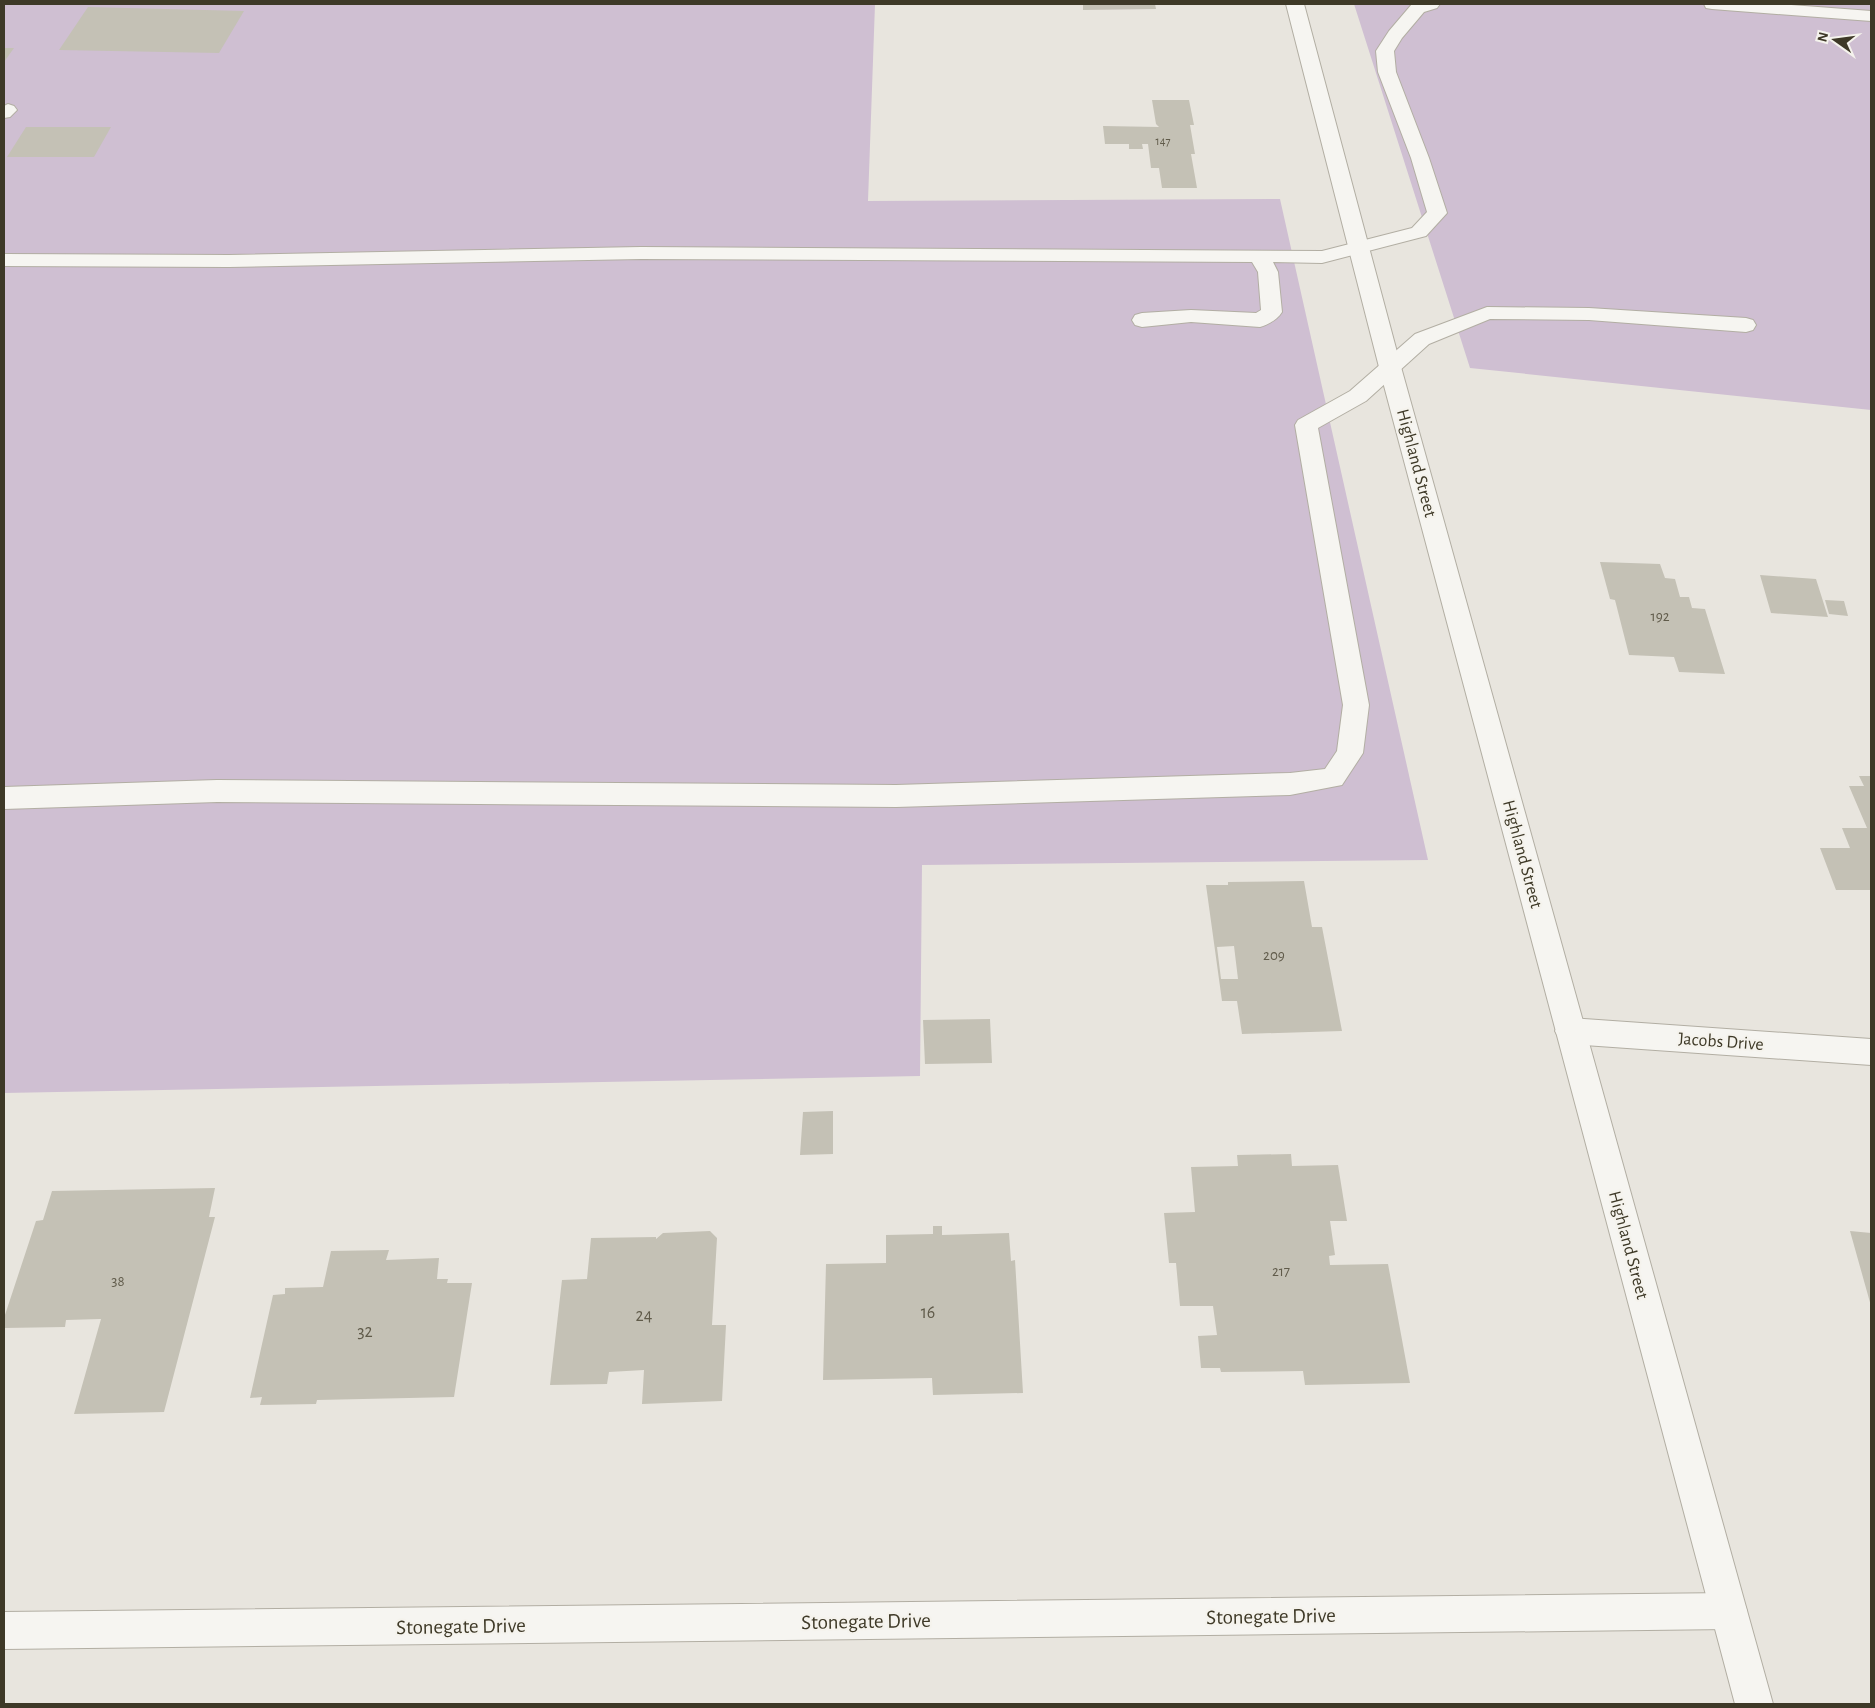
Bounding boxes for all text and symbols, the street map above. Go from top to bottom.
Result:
north arrow [1810,15,1860,65]
text: N [1815,31,1831,44]
house number: 147 [1156,135,1170,147]
street label: Highland Street [1393,407,1439,520]
house number: 192 [1650,609,1670,624]
street label: Highland Street [1499,798,1545,911]
house number: 209 [1263,948,1285,963]
street label: Jacobs Drive [1678,1030,1764,1054]
street label: Highland Street [1605,1189,1651,1302]
house number: 217 [1272,1264,1290,1279]
house number: 38 [111,1274,125,1289]
house number: 16 [921,1304,935,1322]
house number: 24 [636,1307,653,1325]
house number: 32 [357,1323,373,1341]
street label: Stonegate Drive [1206,1605,1336,1628]
street label: Stonegate Drive [801,1610,931,1633]
street label: Stonegate Drive [396,1615,526,1638]

